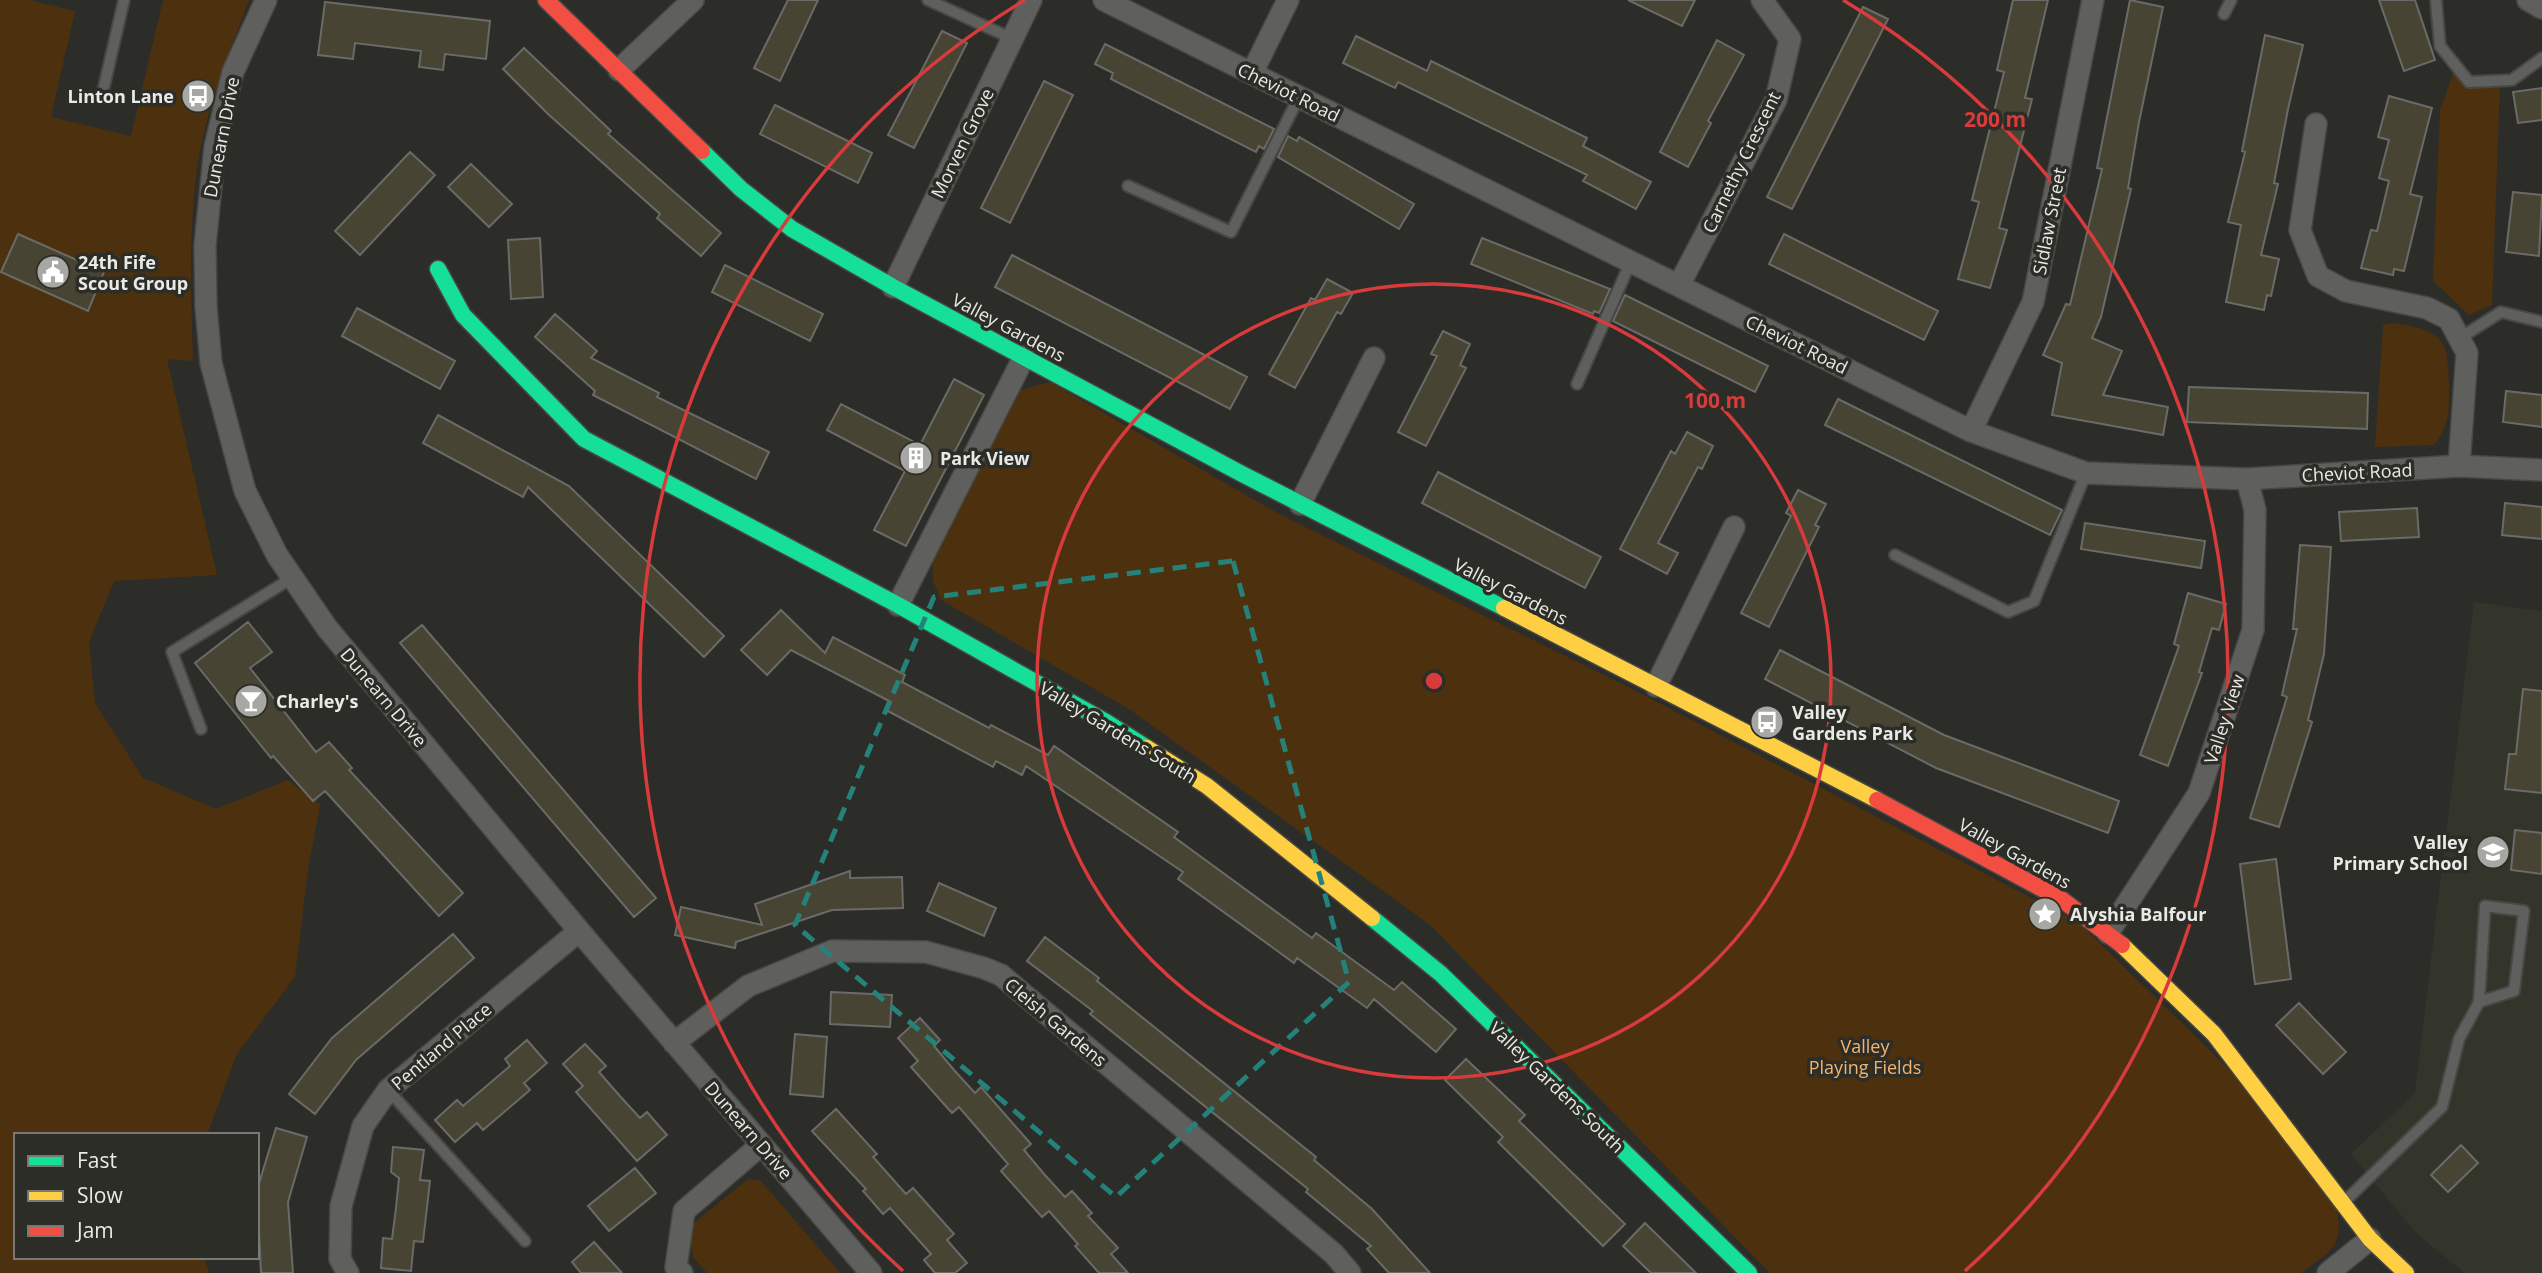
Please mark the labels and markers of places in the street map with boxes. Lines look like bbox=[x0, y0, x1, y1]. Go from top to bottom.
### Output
bus stop icon: Linton Lane bbox=[179, 77, 217, 115]
place label: Linton Lane bbox=[68, 84, 174, 108]
place label: 24th Fife Scout Group bbox=[78, 250, 188, 295]
public building icon: 24th Fife Scout Group bbox=[34, 253, 72, 291]
building icon: Park View bbox=[897, 439, 935, 477]
place label: Park View bbox=[940, 446, 1030, 470]
centre of rings bbox=[1422, 669, 1446, 693]
bar icon: Charley's bbox=[232, 682, 270, 720]
place label: Charley's bbox=[276, 689, 359, 713]
place label: Valley Gardens Park bbox=[1792, 700, 1914, 745]
bus stop icon: Valley Gardens Park bbox=[1748, 703, 1786, 741]
place label: Valley Primary School bbox=[2333, 830, 2469, 875]
school or university icon: Valley Primary School bbox=[2474, 833, 2512, 871]
place icon: Alyshia Balfour bbox=[2026, 895, 2064, 933]
place label: Alyshia Balfour bbox=[2070, 902, 2207, 926]

